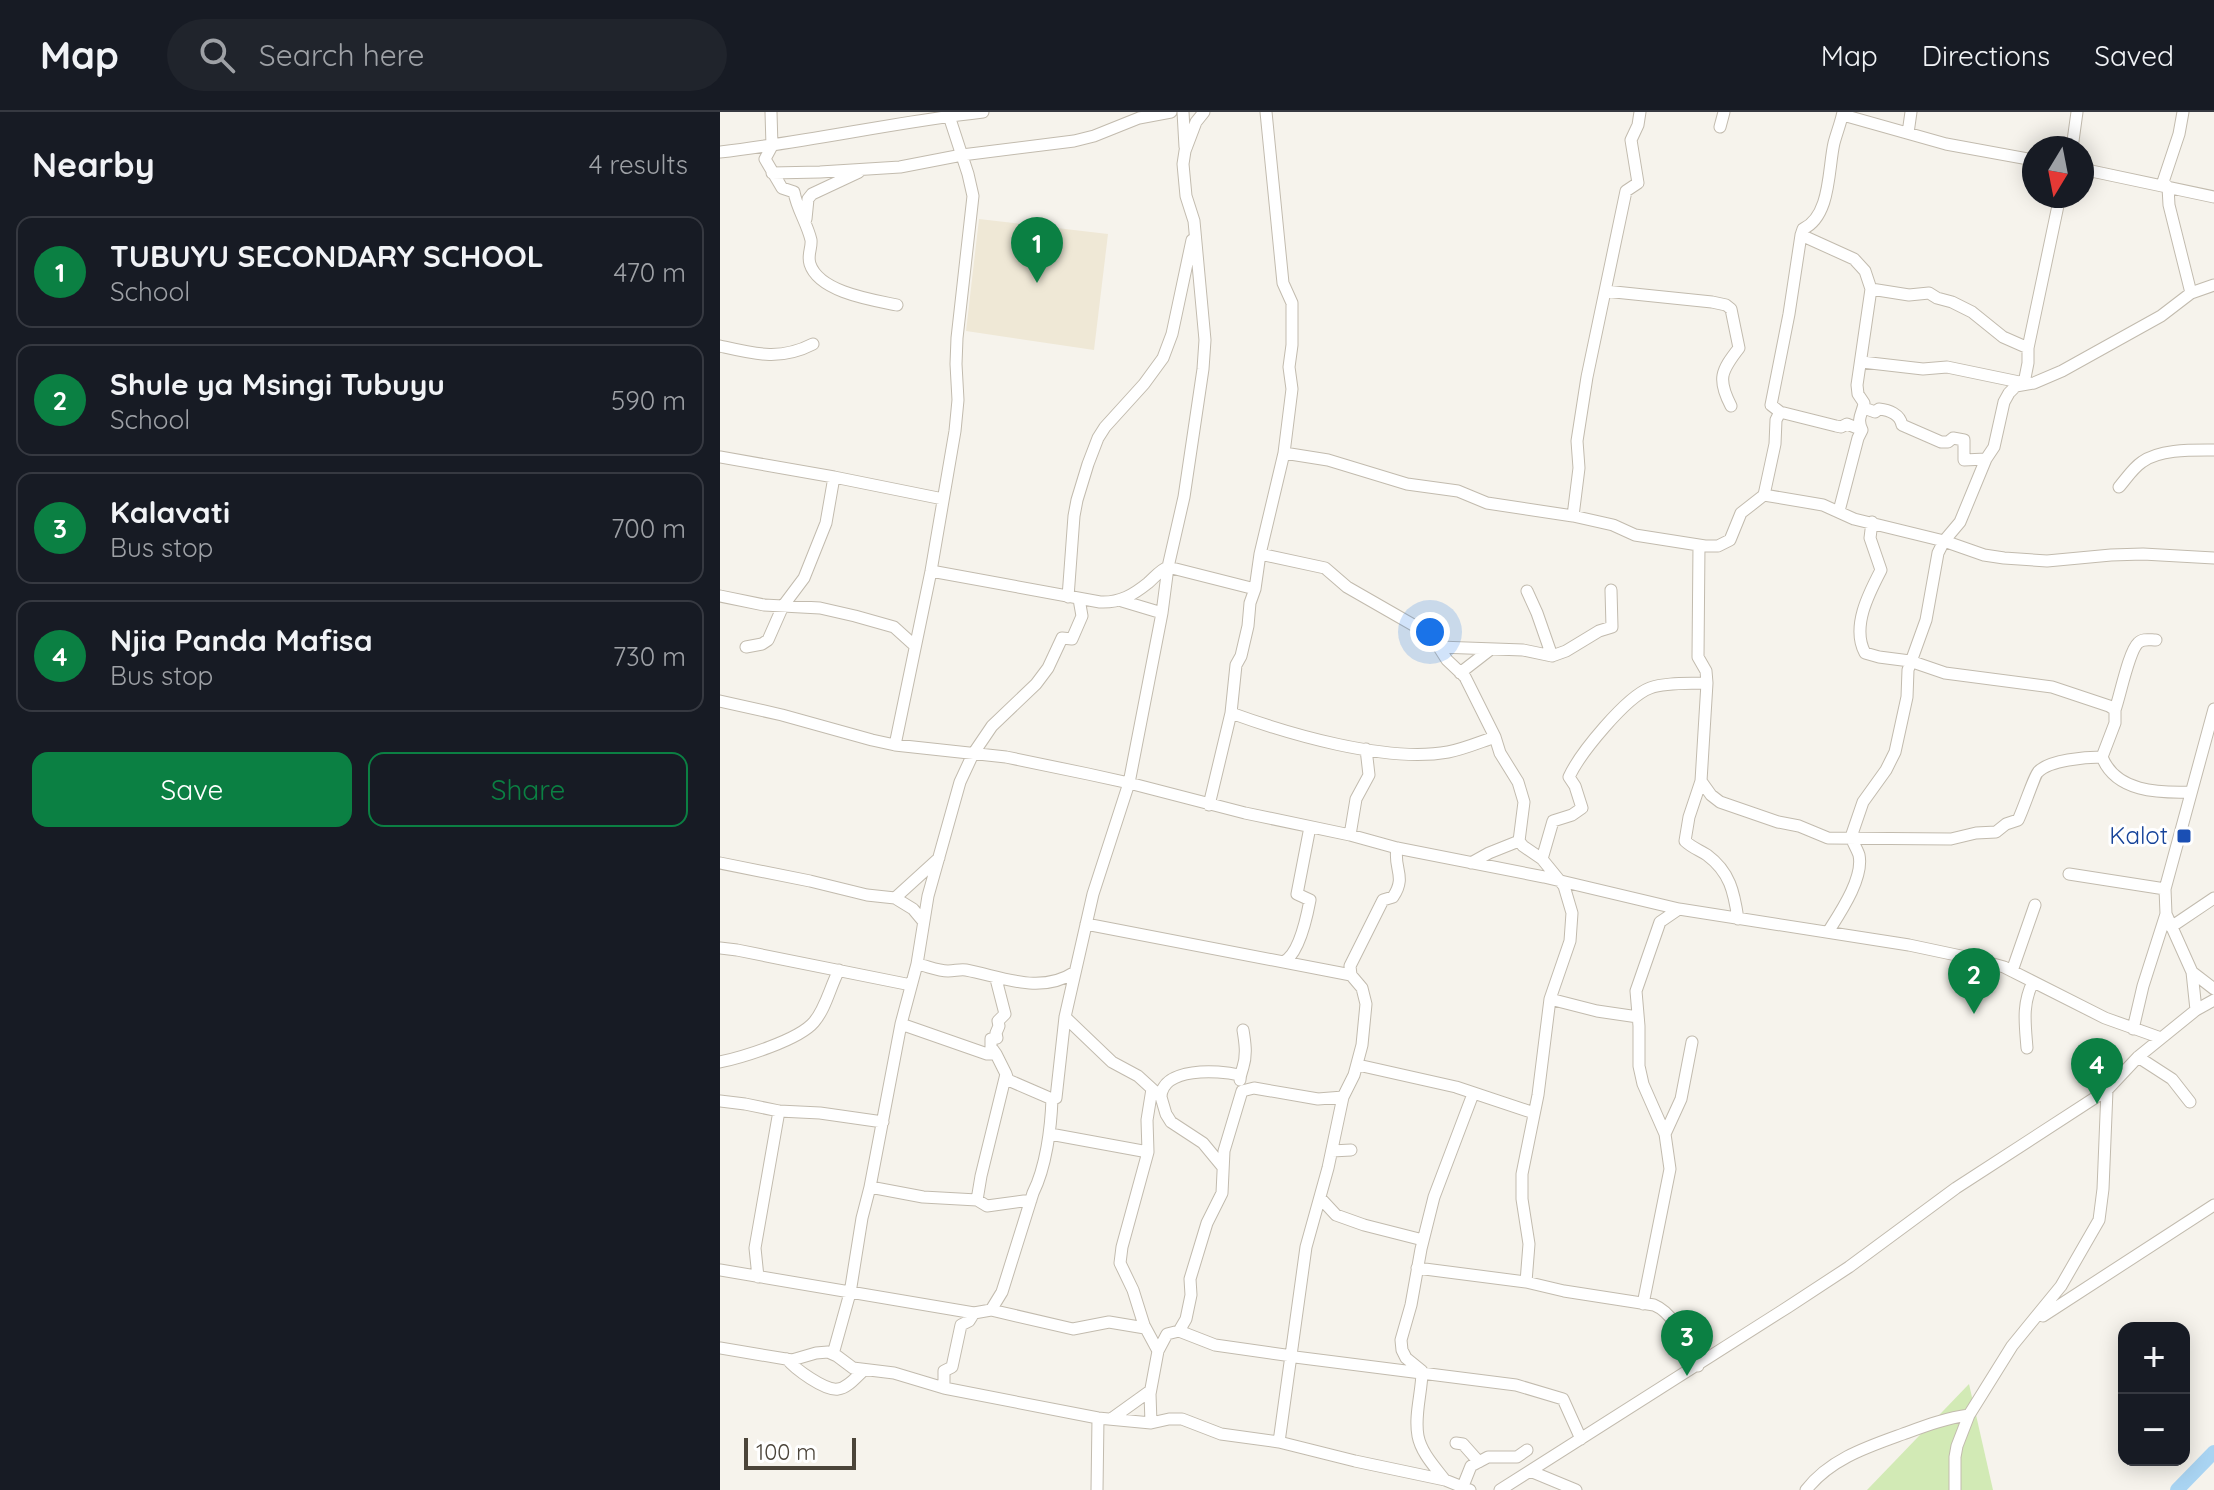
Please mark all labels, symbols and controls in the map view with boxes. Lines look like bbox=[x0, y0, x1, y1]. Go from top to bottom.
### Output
search box bbox=[167, 19, 727, 91]
text: Map bbox=[40, 31, 119, 79]
icon: search bbox=[195, 33, 239, 77]
text: Search here bbox=[259, 36, 424, 74]
text: Map bbox=[1821, 38, 1878, 73]
text: Directions bbox=[1922, 38, 2050, 73]
text: Saved bbox=[2094, 38, 2174, 73]
north arrow bbox=[2022, 136, 2094, 208]
text: Nearby bbox=[32, 143, 155, 186]
text: 4 results bbox=[589, 148, 688, 181]
pin: 1 bbox=[1011, 217, 1063, 283]
text: TUBUYU SECONDARY SCHOOL bbox=[110, 237, 544, 275]
text: 1 bbox=[55, 256, 65, 289]
text: 470 m bbox=[613, 256, 686, 289]
text: School bbox=[110, 275, 190, 308]
text: Shule ya Msingi Tubuyu bbox=[110, 365, 445, 403]
text: 2 bbox=[53, 384, 67, 417]
text: 590 m bbox=[611, 384, 686, 417]
text: School bbox=[110, 403, 190, 436]
text: Kalavati bbox=[110, 493, 230, 531]
text: 3 bbox=[53, 512, 67, 545]
text: 700 m bbox=[611, 512, 686, 545]
text: Bus stop bbox=[110, 531, 213, 564]
your location bbox=[1410, 612, 1450, 652]
text: Njia Panda Mafisa bbox=[110, 621, 373, 659]
text: 4 bbox=[52, 640, 68, 673]
text: 730 m bbox=[613, 640, 686, 673]
text: Bus stop bbox=[110, 659, 213, 692]
button: Save bbox=[32, 752, 352, 827]
button: Share bbox=[368, 752, 688, 827]
place label: Kalot bbox=[2109, 820, 2168, 850]
marker: Kalot bbox=[2175, 827, 2193, 845]
pin: 2 bbox=[1948, 948, 2000, 1014]
pin: 4 bbox=[2071, 1038, 2123, 1104]
pin: 3 bbox=[1661, 1310, 1713, 1376]
map controls bbox=[2118, 1322, 2190, 1466]
button: + bbox=[2118, 1322, 2190, 1394]
button: − bbox=[2118, 1394, 2190, 1466]
scale bar bbox=[744, 1434, 856, 1470]
text: 100 m bbox=[756, 1438, 816, 1466]

